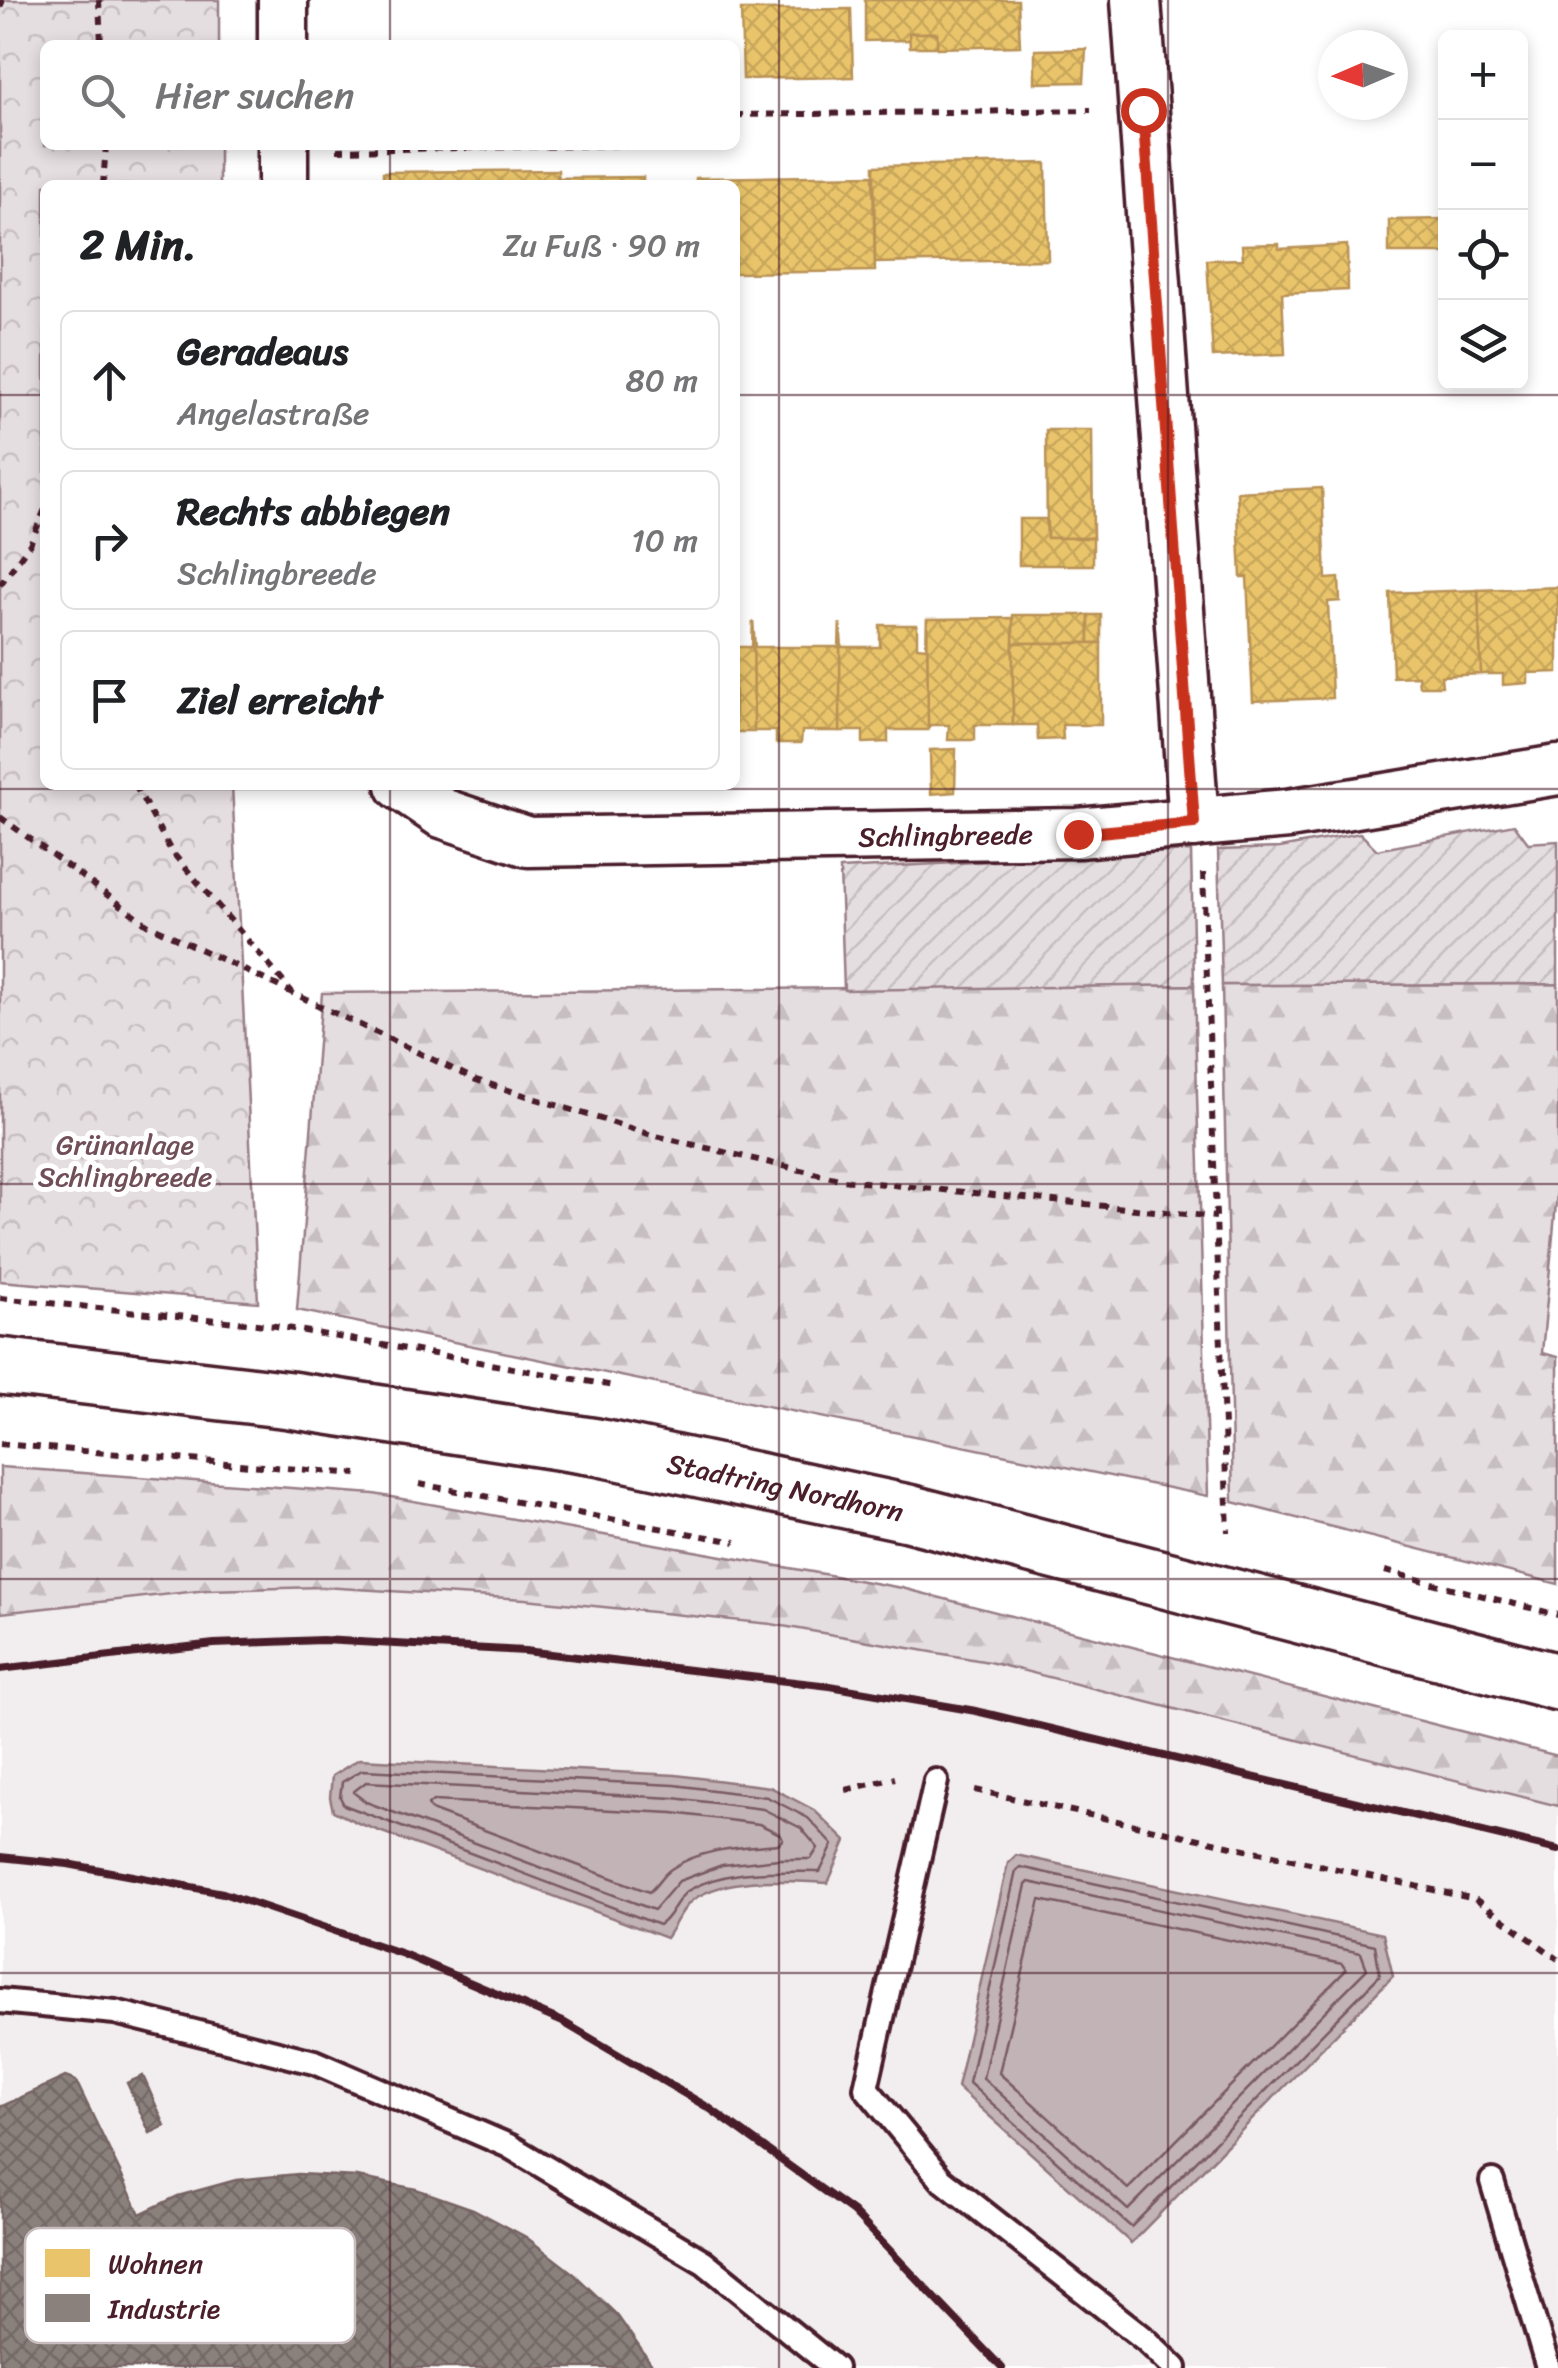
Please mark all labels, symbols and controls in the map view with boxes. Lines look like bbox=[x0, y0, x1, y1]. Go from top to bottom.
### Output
north arrow bbox=[1318, 30, 1408, 120]
map controls bbox=[1438, 30, 1528, 390]
button: + bbox=[1438, 30, 1528, 120]
search box bbox=[40, 40, 740, 150]
text: Hier suchen bbox=[155, 62, 354, 129]
icon: search bbox=[75, 68, 130, 123]
route start bbox=[1121, 88, 1167, 134]
button: − bbox=[1438, 120, 1528, 210]
text: 2 Min. bbox=[80, 208, 196, 282]
button: locate bbox=[1438, 210, 1528, 300]
text: Zu Fuß · 90 m bbox=[502, 217, 700, 274]
button: layers bbox=[1438, 300, 1528, 390]
text: Geradeaus bbox=[177, 318, 348, 385]
text: 80 m bbox=[626, 352, 698, 409]
icon: ahead bbox=[82, 353, 137, 408]
text: Angelastraße bbox=[177, 385, 369, 442]
text: Rechts abbiegen bbox=[177, 478, 450, 545]
text: 10 m bbox=[631, 512, 698, 569]
icon: right bbox=[82, 513, 137, 568]
text: Schlingbreede bbox=[177, 545, 377, 602]
text: Ziel erreicht bbox=[177, 667, 382, 734]
icon: arrive bbox=[82, 673, 137, 728]
street label: Schlingbreede bbox=[858, 809, 1033, 861]
route end bbox=[1056, 812, 1102, 858]
park label: Grünanlage Schlingbreede bbox=[38, 1120, 212, 1201]
street label: Stadtring Nordhorn bbox=[662, 1438, 908, 1536]
legend bbox=[25, 2228, 355, 2343]
text: Wohnen bbox=[108, 2239, 203, 2288]
text: Industrie bbox=[107, 2284, 220, 2333]

